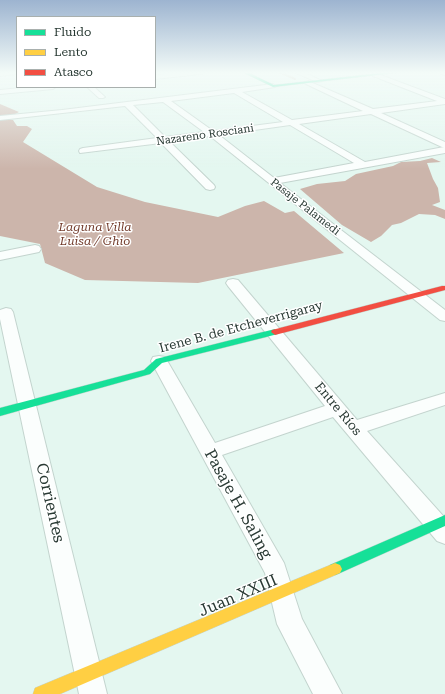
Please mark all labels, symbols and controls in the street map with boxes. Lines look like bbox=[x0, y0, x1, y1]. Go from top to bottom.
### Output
legend bbox=[16, 16, 156, 88]
text: Fluido bbox=[54, 25, 91, 39]
text: Lento bbox=[54, 45, 88, 59]
text: Atasco bbox=[54, 65, 93, 79]
street label: Nazareno Rosciani bbox=[155, 122, 255, 148]
street label: Pasaje Palamedi bbox=[268, 176, 342, 238]
water label: Laguna Villa Luisa / Ghio bbox=[58, 220, 132, 248]
street label: Irene B. de Etcheverrigaray bbox=[158, 298, 324, 356]
street label: Entre Ríos bbox=[311, 379, 365, 439]
street label: Pasaje H. Saling bbox=[200, 446, 276, 562]
street label: Corrientes bbox=[32, 461, 68, 545]
street label: Juan XXIII bbox=[196, 571, 280, 621]

